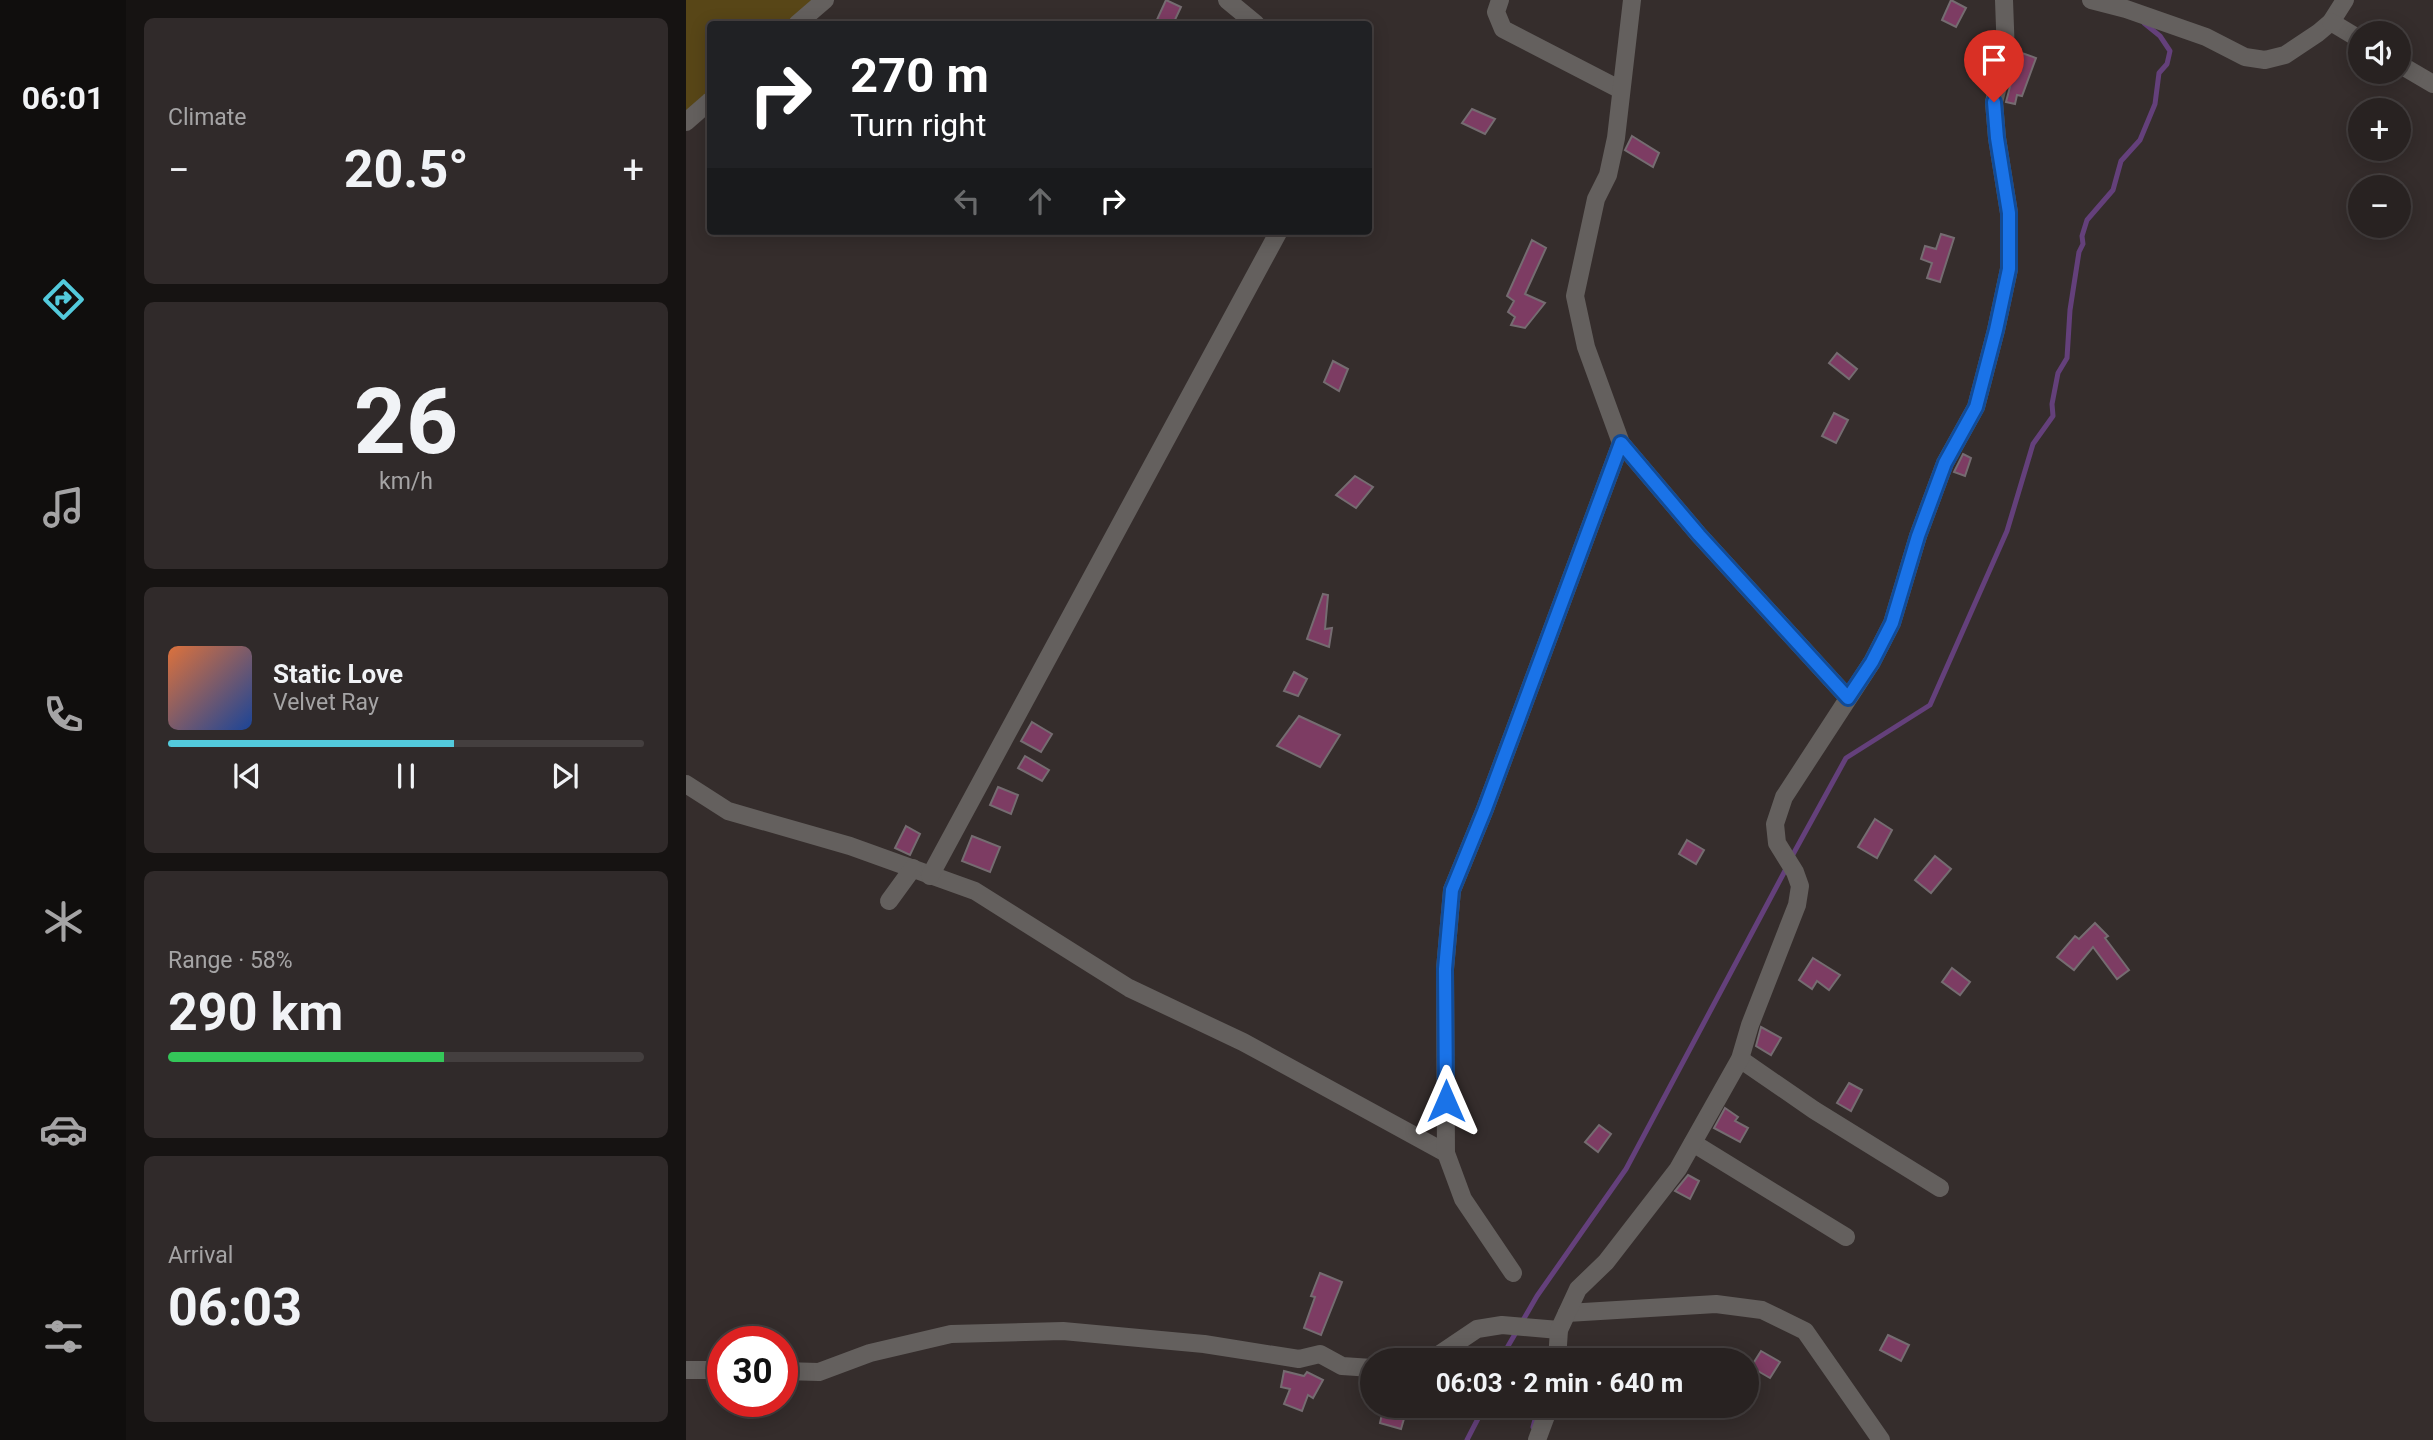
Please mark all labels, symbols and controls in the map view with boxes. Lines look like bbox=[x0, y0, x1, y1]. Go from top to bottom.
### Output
map controls bbox=[2348, 21, 2411, 238]
button: sound bbox=[2348, 21, 2411, 84]
pin bbox=[1964, 30, 2024, 102]
icon: arrive bbox=[1975, 41, 2013, 79]
text: 270 m bbox=[850, 47, 989, 104]
icon: right bbox=[735, 49, 826, 140]
text: 06:01 bbox=[22, 79, 104, 117]
button: + bbox=[2348, 98, 2411, 161]
text: Climate bbox=[168, 104, 247, 131]
text: Turn right bbox=[850, 106, 986, 144]
text: 20.5° bbox=[344, 139, 469, 200]
text: − bbox=[168, 148, 190, 192]
text: + bbox=[622, 148, 644, 192]
button: − bbox=[2348, 175, 2411, 238]
icon: left bbox=[948, 182, 986, 220]
icon: ahead bbox=[1021, 182, 1059, 220]
icon: right bbox=[1094, 182, 1132, 220]
icon: directions bbox=[39, 275, 88, 324]
text: 26 bbox=[354, 369, 458, 475]
text: km/h bbox=[379, 468, 433, 495]
icon: music bbox=[39, 483, 88, 532]
text: Static Love bbox=[273, 659, 403, 689]
text: Velvet Ray bbox=[273, 689, 379, 716]
icon: phone bbox=[39, 690, 88, 739]
icon: previous bbox=[228, 757, 266, 795]
icon: pause bbox=[387, 757, 425, 795]
icon: next bbox=[546, 757, 584, 795]
icon: climate bbox=[39, 897, 88, 946]
text: Range · 58% bbox=[168, 947, 293, 974]
text: 290 km bbox=[168, 982, 343, 1043]
position arrow bbox=[1409, 1064, 1483, 1138]
icon: car bbox=[39, 1105, 88, 1154]
text: Arrival bbox=[168, 1242, 233, 1269]
text: 06:03 bbox=[168, 1277, 302, 1338]
icon: filters bbox=[39, 1312, 88, 1361]
speed limit sign: 30 bbox=[707, 1326, 798, 1417]
text: 06:03 · 2 min · 640 m bbox=[1436, 1368, 1683, 1398]

